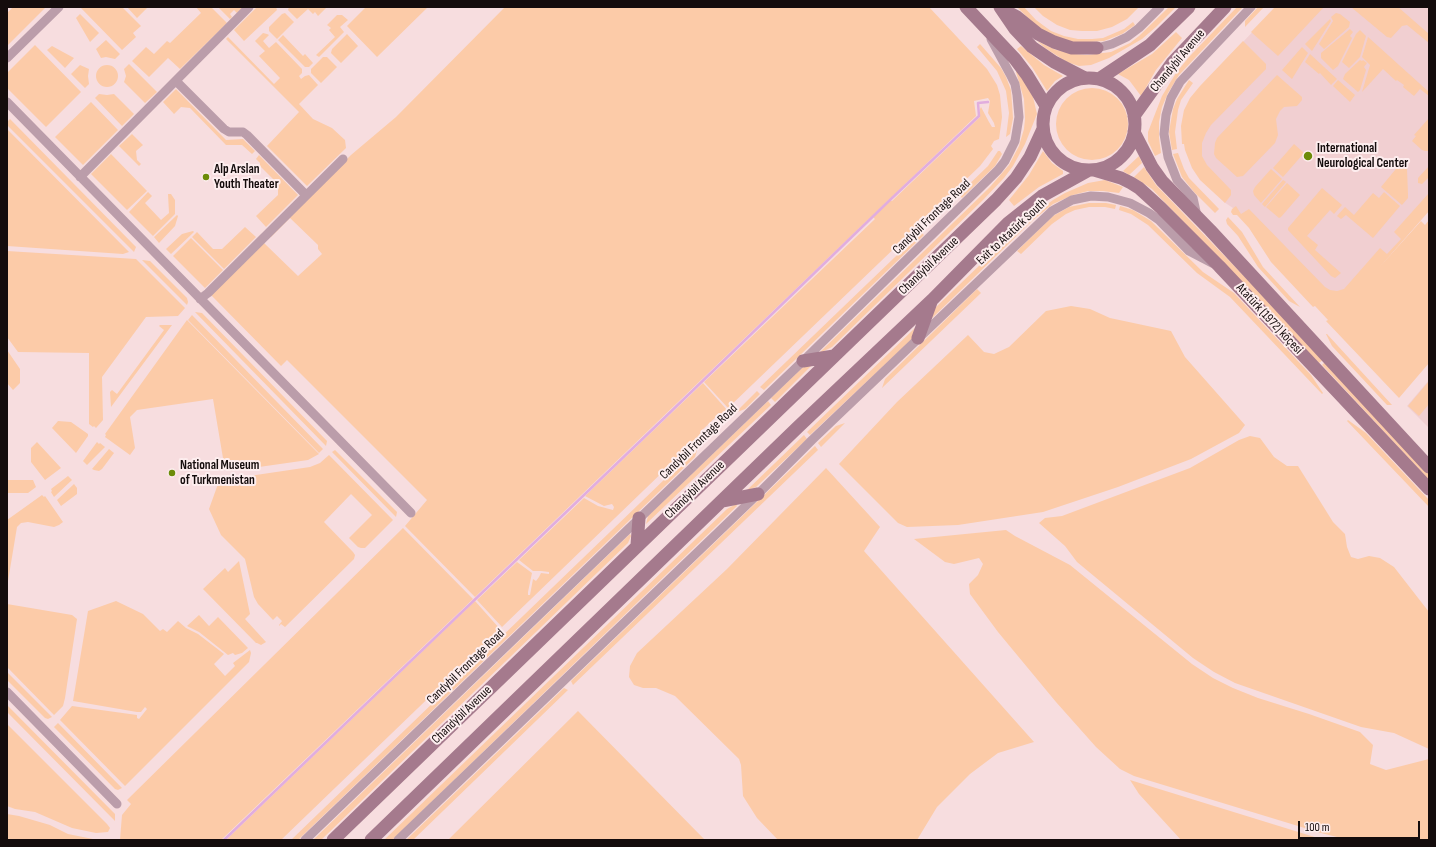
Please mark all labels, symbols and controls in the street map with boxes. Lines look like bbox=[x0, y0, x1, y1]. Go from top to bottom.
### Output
street label: Chandybil Avenue bbox=[1147, 27, 1209, 95]
place label: International Neurological Center bbox=[1317, 141, 1408, 172]
marker: International Neurological Center bbox=[1302, 150, 1314, 162]
place label: Alp Arslan Youth Theater bbox=[214, 162, 279, 193]
marker: Alp Arslan Youth Theater bbox=[201, 172, 211, 182]
street label: Candybil Frontage Road bbox=[890, 176, 974, 258]
street label: Exit to Atatürk South bbox=[974, 195, 1050, 269]
street label: Chandybil Avenue bbox=[896, 234, 962, 298]
street label: Atatürk (1972) köçesi bbox=[1232, 280, 1306, 358]
street label: Candybil Frontage Road bbox=[657, 401, 741, 483]
place label: National Museum of Turkmenistan bbox=[180, 458, 259, 489]
street label: Chandybil Avenue bbox=[662, 458, 728, 522]
marker: National Museum of Turkmenistan bbox=[167, 468, 177, 478]
street label: Candybil Frontage Road bbox=[424, 626, 508, 708]
street label: Chandybil Avenue bbox=[429, 683, 495, 747]
scale bar bbox=[1300, 813, 1422, 839]
text: 100 m bbox=[1305, 820, 1330, 835]

